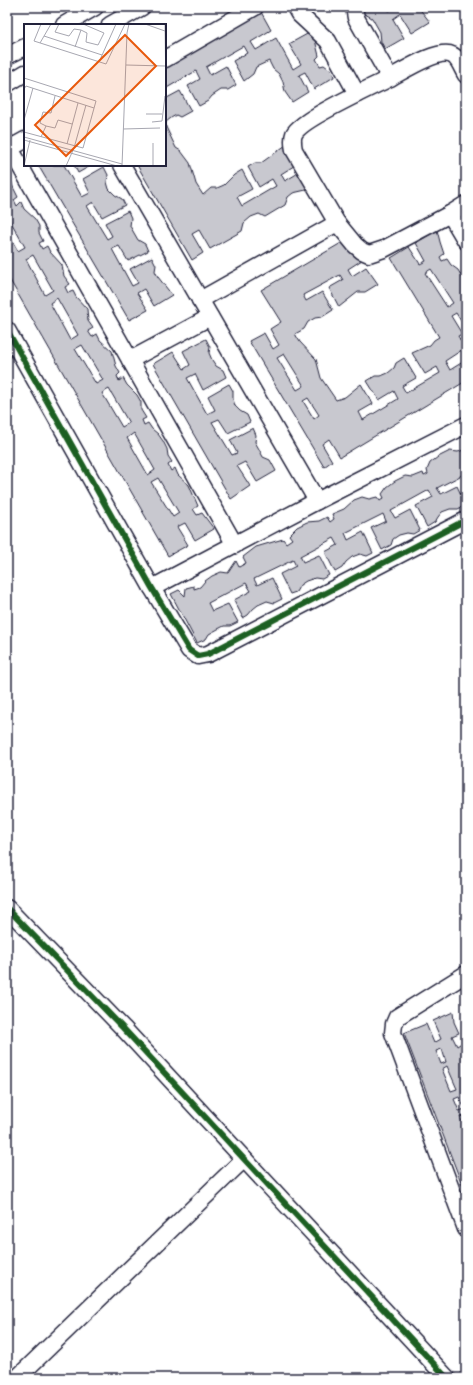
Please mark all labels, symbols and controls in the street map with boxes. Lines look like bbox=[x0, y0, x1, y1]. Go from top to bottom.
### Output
inset map bbox=[24, 24, 166, 166]

